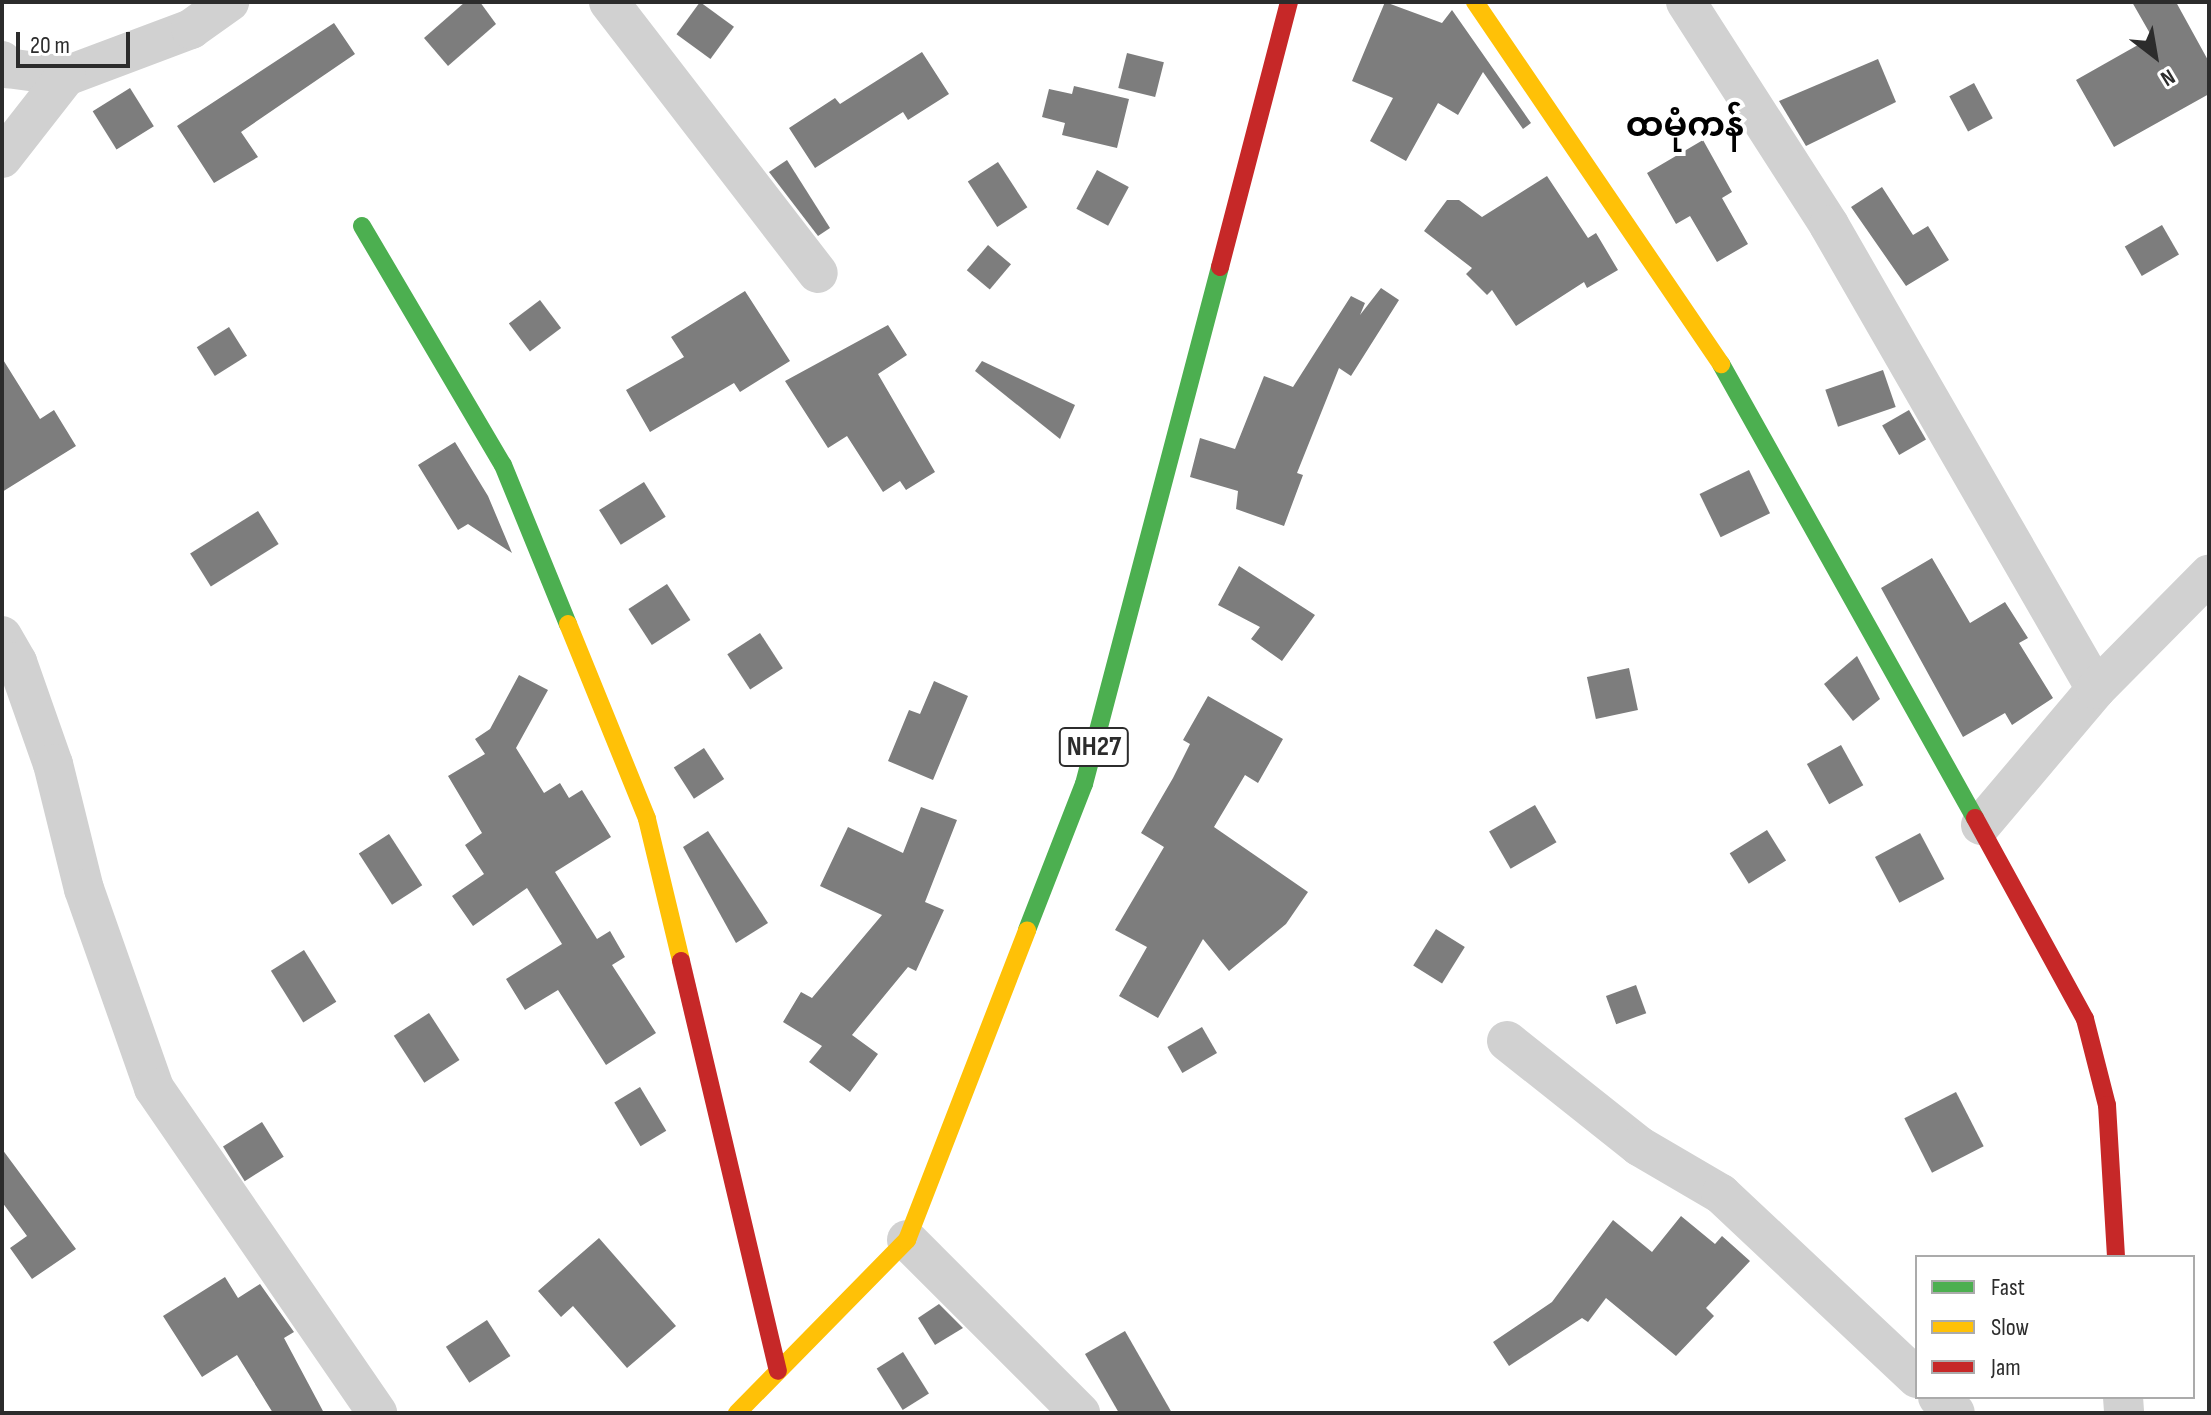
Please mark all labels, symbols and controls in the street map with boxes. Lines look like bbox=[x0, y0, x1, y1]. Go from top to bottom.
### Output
scale bar bbox=[20, 16, 134, 66]
north arrow bbox=[2115, 16, 2195, 96]
text: 20 m bbox=[30, 31, 70, 60]
text: N bbox=[2156, 62, 2180, 92]
district label: ထမုံကန် bbox=[1626, 106, 1744, 146]
road number: NH27 bbox=[1058, 723, 1130, 771]
legend bbox=[1915, 1255, 2195, 1399]
text: Fast bbox=[1991, 1273, 2025, 1302]
text: Slow bbox=[1991, 1313, 2029, 1342]
text: Jam bbox=[1991, 1353, 2021, 1382]

